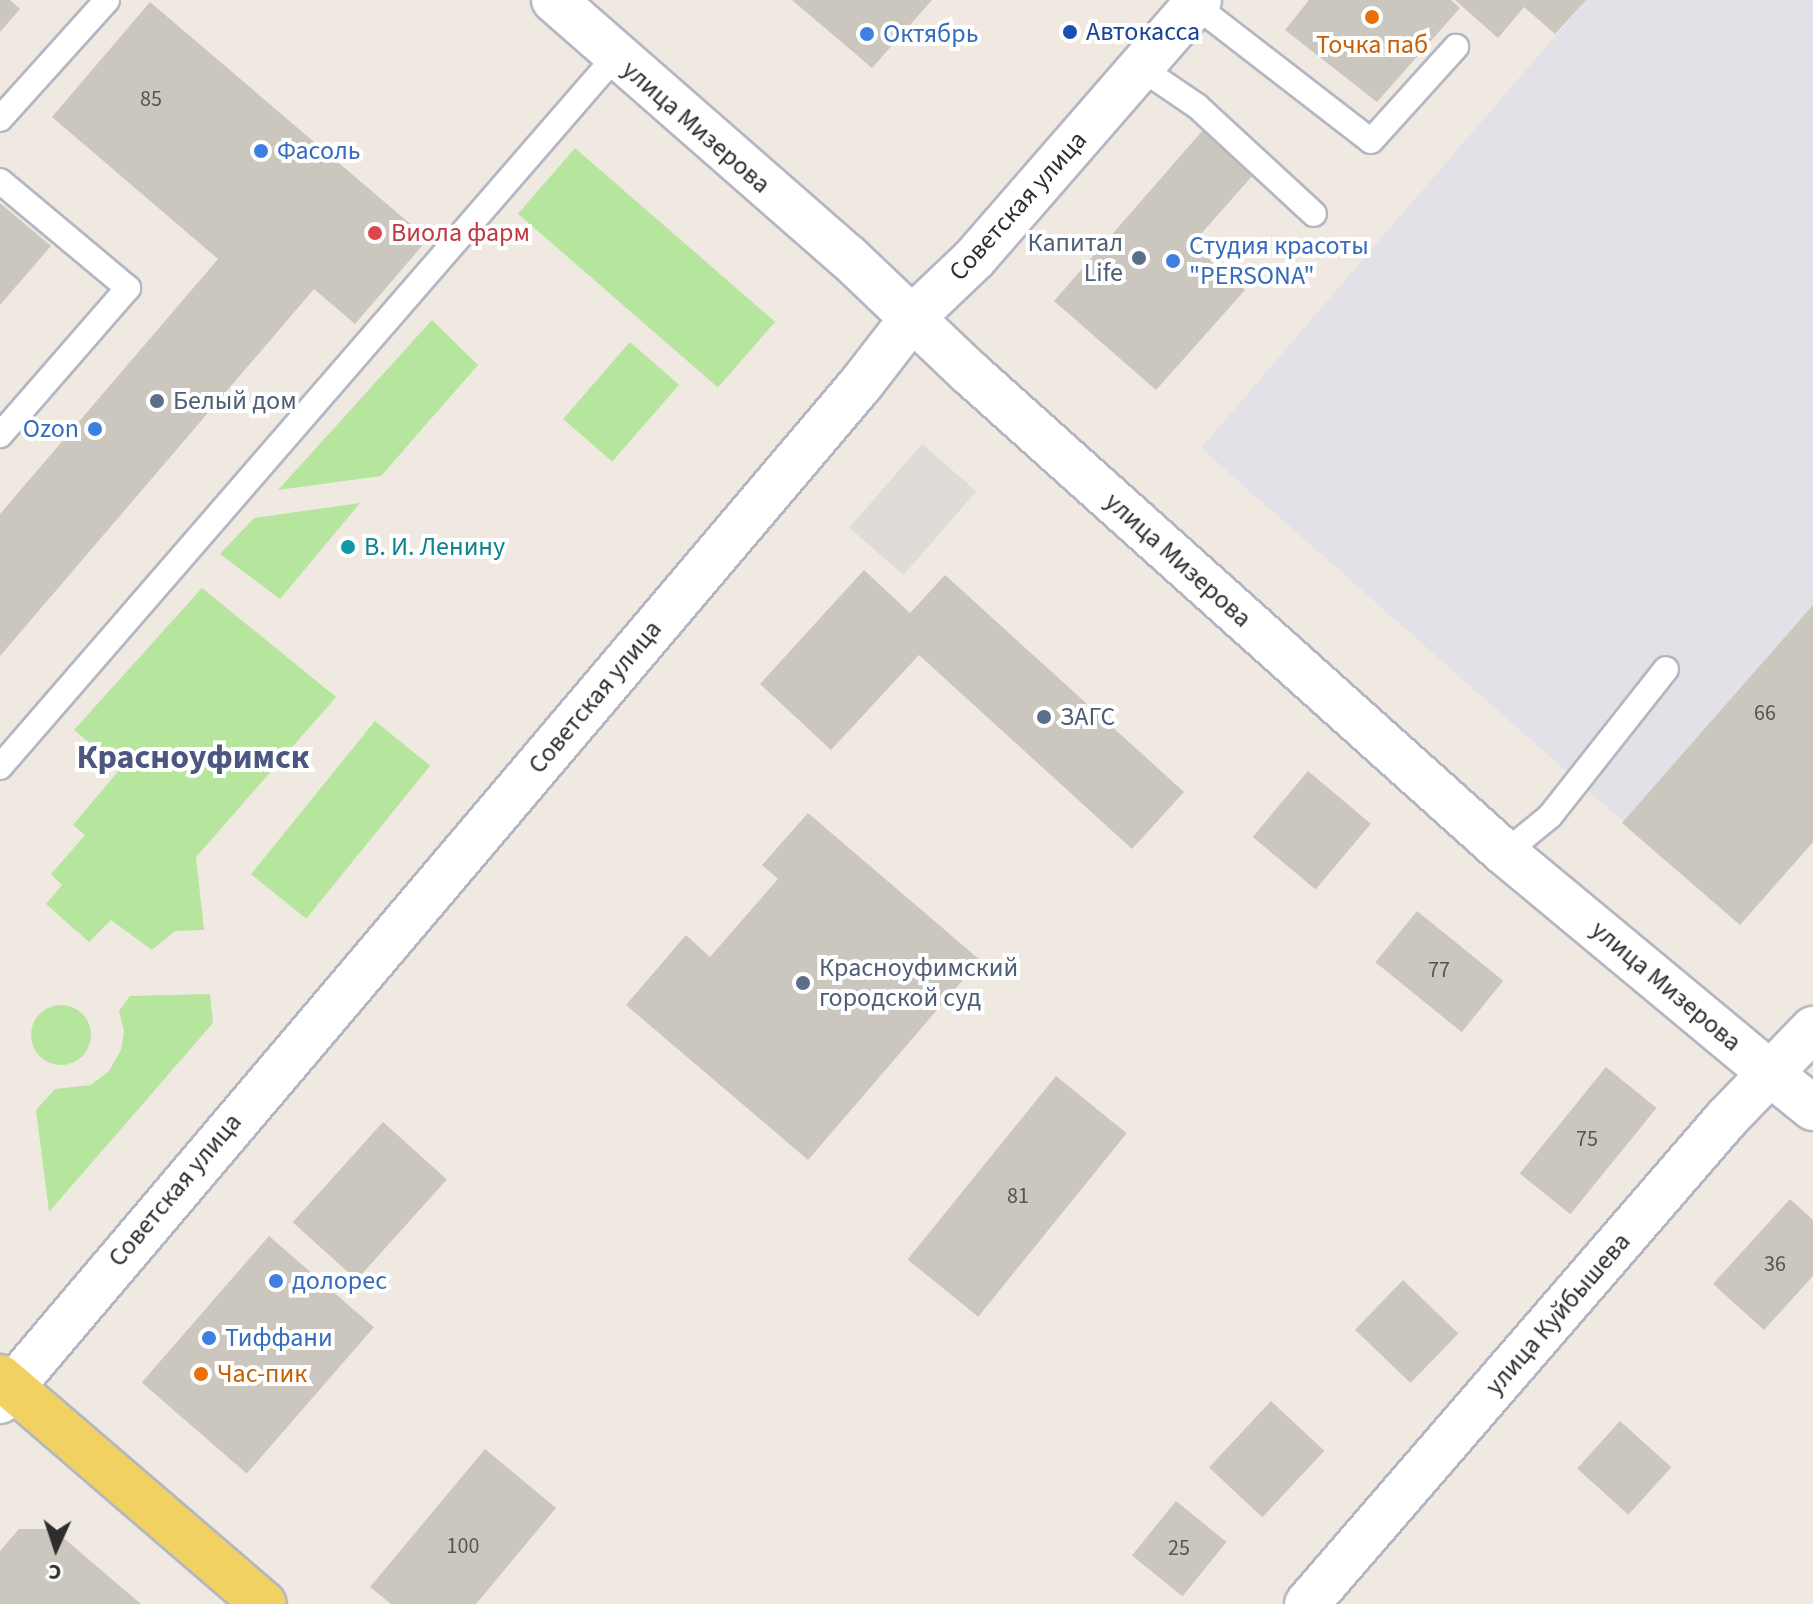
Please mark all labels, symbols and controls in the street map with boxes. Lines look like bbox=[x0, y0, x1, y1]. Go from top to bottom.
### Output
marker: Точка паб bbox=[1363, 8, 1381, 26]
place label: Автокасса bbox=[1086, 16, 1200, 48]
place label: Октябрь bbox=[883, 18, 978, 50]
marker: Автокасса bbox=[1061, 23, 1079, 41]
marker: Октябрь bbox=[858, 25, 876, 43]
place label: Точка паб bbox=[1316, 29, 1428, 61]
street label: улица Мизерова bbox=[615, 54, 777, 200]
house number: 85 bbox=[140, 87, 162, 113]
street label: Советская улица bbox=[943, 125, 1093, 287]
place label: Фасоль bbox=[277, 135, 361, 167]
marker: Фасоль bbox=[252, 142, 270, 160]
place label: Виола фарм bbox=[391, 217, 530, 249]
marker: Виола фарм bbox=[366, 224, 384, 242]
place label: Капитал Life bbox=[1027, 227, 1123, 288]
place label: Студия красоты "PERSONA" bbox=[1189, 230, 1369, 292]
marker: Капитал Life bbox=[1130, 249, 1148, 267]
marker: Студия красоты "PERSONA" bbox=[1164, 252, 1182, 270]
place label: Белый дом bbox=[173, 385, 297, 417]
marker: Белый дом bbox=[148, 392, 166, 410]
place label: Ozon bbox=[23, 413, 79, 445]
marker: Ozon bbox=[86, 420, 104, 438]
street label: улица Мизерова bbox=[1098, 486, 1258, 634]
place label: В. И. Ленину bbox=[364, 531, 505, 563]
marker: В. И. Ленину bbox=[339, 538, 357, 556]
street label: Советская улица bbox=[522, 614, 668, 780]
place label: ЗАГС bbox=[1060, 701, 1115, 733]
house number: 66 bbox=[1754, 701, 1776, 727]
marker: ЗАГС bbox=[1035, 708, 1053, 726]
district label: Красноуфимск bbox=[77, 738, 309, 778]
street label: улица Мизерова bbox=[1585, 914, 1747, 1058]
place label: Красноуфимский городской суд bbox=[819, 952, 1018, 1014]
house number: 77 bbox=[1428, 958, 1450, 984]
marker: Красноуфимский городской суд bbox=[794, 974, 812, 992]
street label: Советская улица bbox=[102, 1107, 248, 1273]
house number: 75 bbox=[1576, 1127, 1598, 1153]
house number: 81 bbox=[1007, 1184, 1029, 1210]
street label: улица Куйбышева bbox=[1479, 1226, 1637, 1402]
house number: 36 bbox=[1764, 1252, 1786, 1278]
place label: долорес bbox=[292, 1265, 387, 1297]
marker: долорес bbox=[267, 1272, 285, 1290]
place label: Тиффани bbox=[225, 1322, 333, 1354]
marker: Тиффани bbox=[200, 1329, 218, 1347]
place label: Час-пик bbox=[217, 1358, 307, 1390]
marker: Час-пик bbox=[192, 1365, 210, 1383]
north arrow bbox=[16, 1508, 96, 1588]
house number: 100 bbox=[447, 1534, 479, 1560]
house number: 25 bbox=[1168, 1536, 1190, 1562]
text: С bbox=[48, 1556, 62, 1588]

